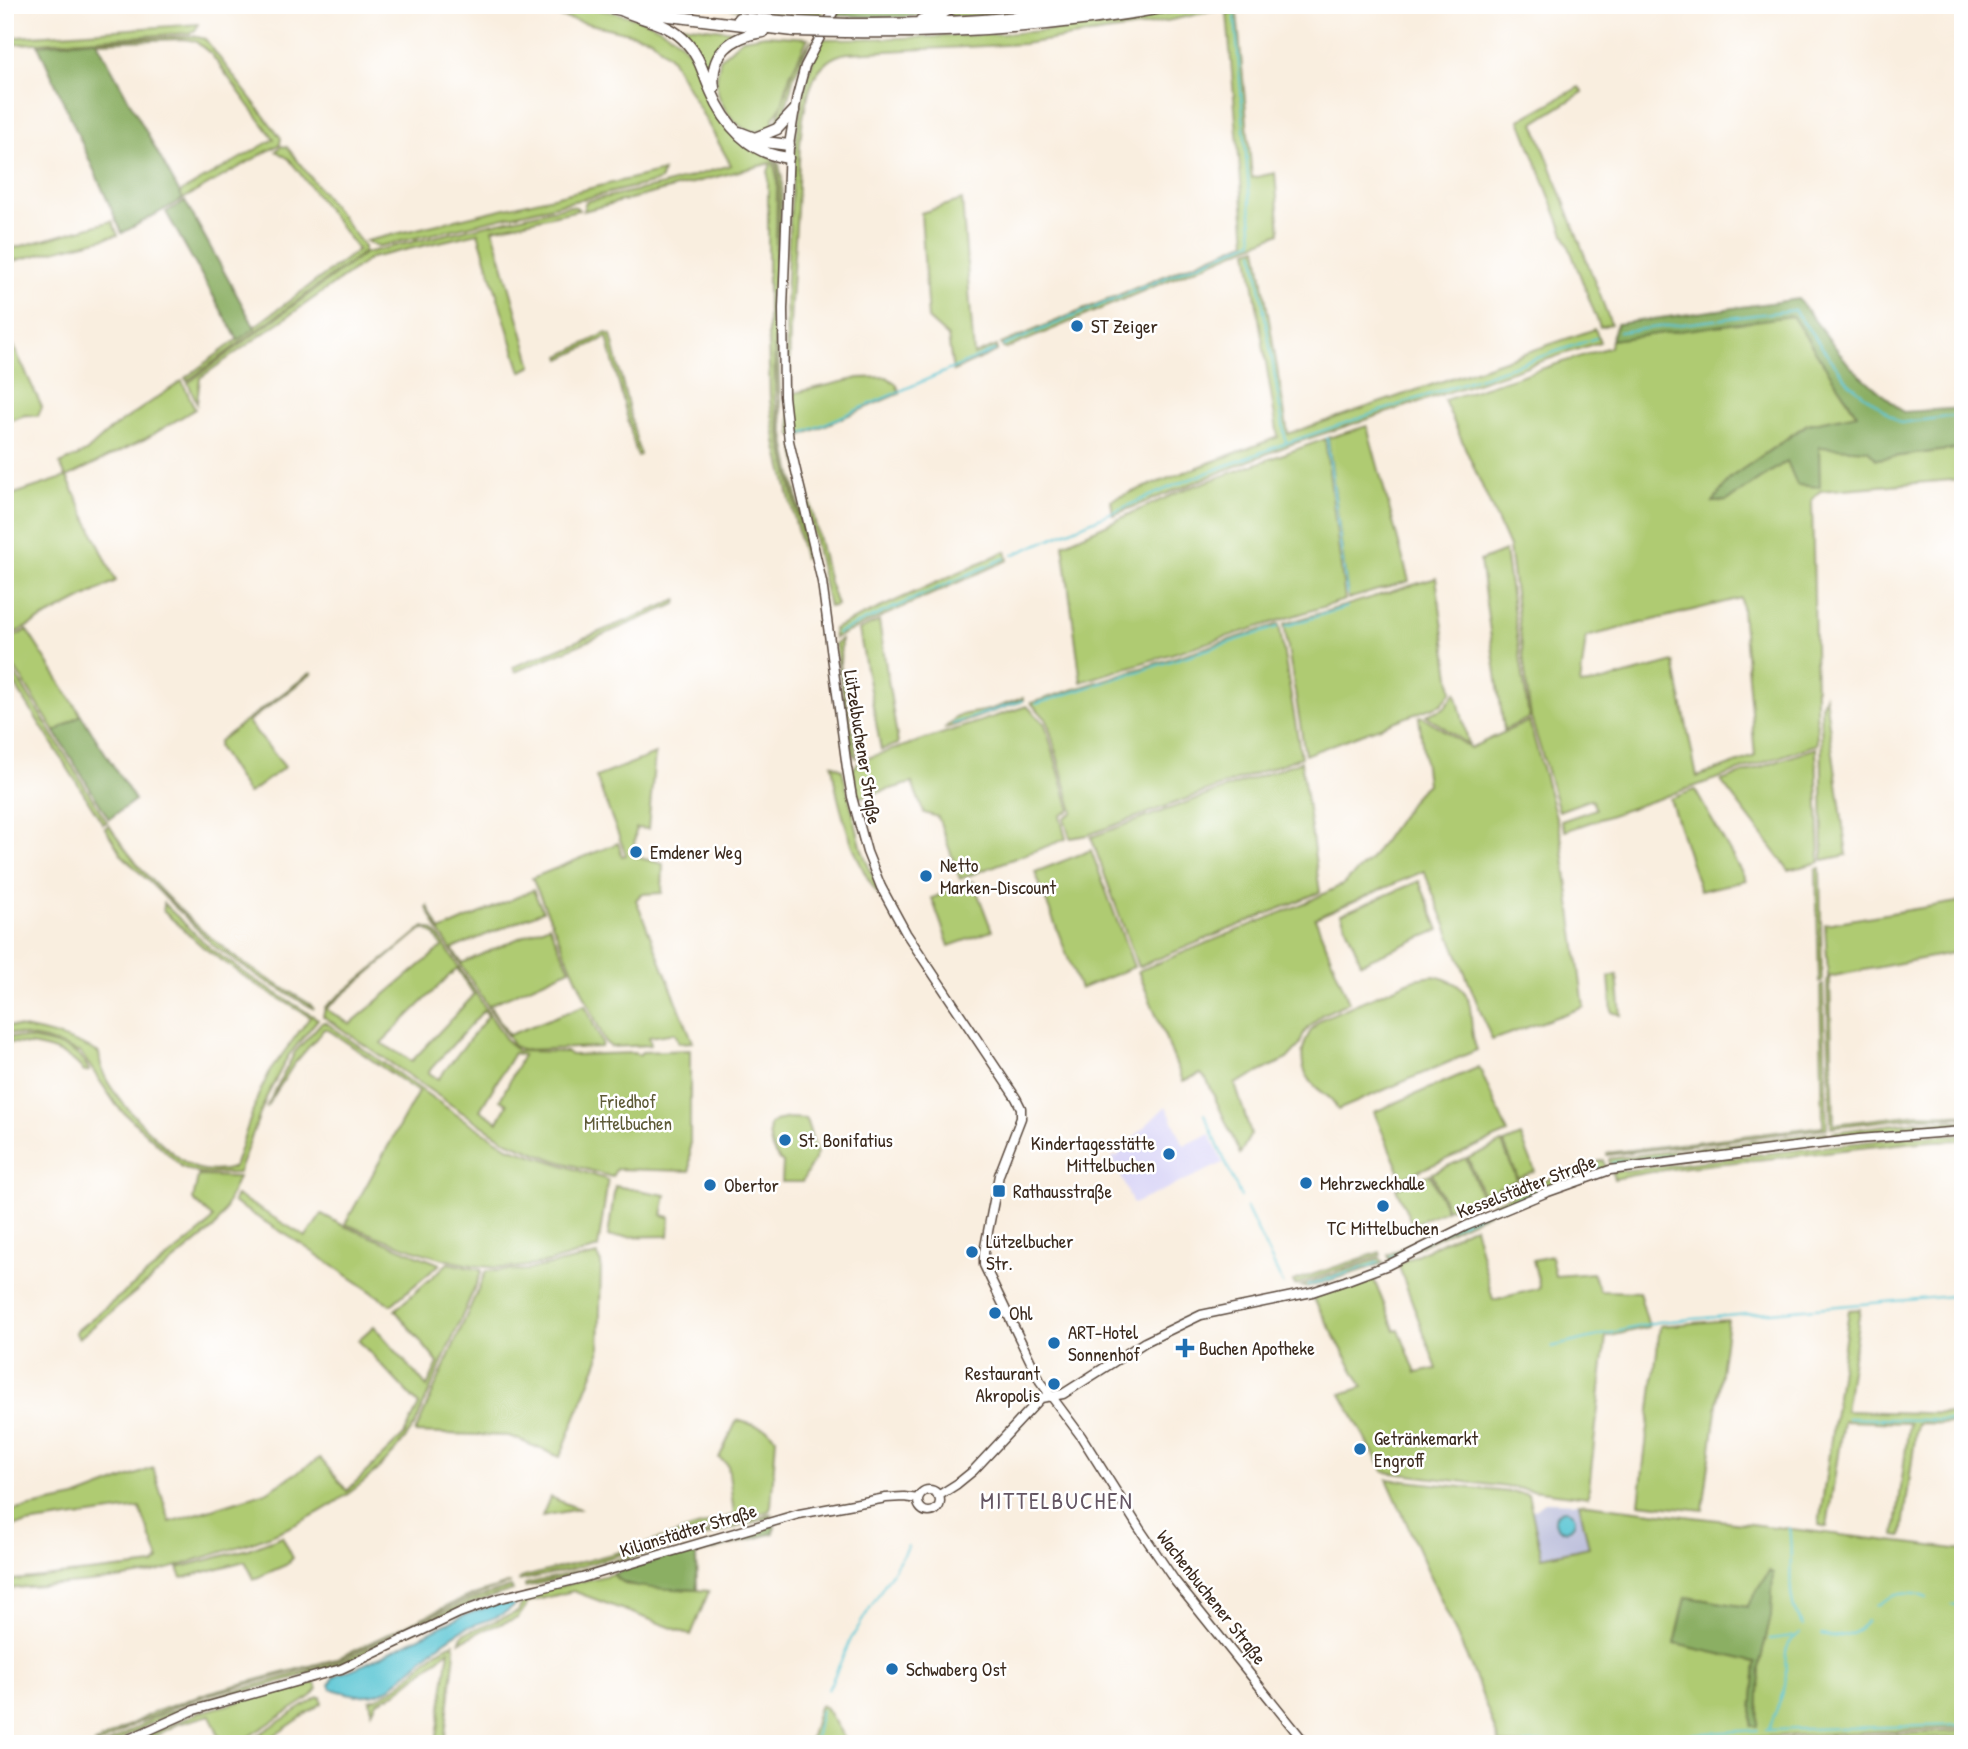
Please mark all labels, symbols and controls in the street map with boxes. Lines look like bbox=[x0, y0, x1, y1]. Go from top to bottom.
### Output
place label: ST Zeiger bbox=[1091, 313, 1158, 339]
marker: ST Zeiger bbox=[1069, 318, 1085, 334]
street label: Lützelbuchener Straße bbox=[838, 668, 888, 826]
place label: Emdener Weg bbox=[650, 839, 742, 865]
marker: Emdener Weg bbox=[628, 844, 644, 860]
place label: Netto Marken-Discount bbox=[940, 852, 1057, 900]
marker: Netto Marken-Discount bbox=[918, 868, 934, 884]
park label: Friedhof Mittelbuchen bbox=[584, 1088, 672, 1136]
place label: St. Bonifatius bbox=[799, 1127, 893, 1153]
place label: Kindertagesstätte Mittelbuchen bbox=[1031, 1130, 1155, 1178]
marker: St. Bonifatius bbox=[777, 1132, 793, 1148]
marker: Kindertagesstätte Mittelbuchen bbox=[1161, 1146, 1177, 1162]
street label: Kesselstädter Straße bbox=[1453, 1147, 1600, 1224]
place label: Mehrzweckhalle bbox=[1320, 1170, 1426, 1196]
place label: Obertor bbox=[724, 1172, 779, 1198]
marker: Mehrzweckhalle bbox=[1298, 1175, 1314, 1191]
marker: Obertor bbox=[702, 1177, 718, 1193]
place label: Rathausstraße bbox=[1013, 1178, 1113, 1204]
marker: Rathausstraße bbox=[991, 1183, 1007, 1199]
marker: TC Mittelbuchen bbox=[1375, 1198, 1391, 1214]
place label: TC Mittelbuchen bbox=[1327, 1215, 1439, 1241]
place label: Lützelbucher Str. bbox=[986, 1228, 1074, 1276]
marker: Lützelbucher Str. bbox=[964, 1244, 980, 1260]
place label: Ohl bbox=[1009, 1300, 1034, 1326]
marker: Ohl bbox=[987, 1305, 1003, 1321]
place label: ART-Hotel Sonnenhof bbox=[1068, 1319, 1140, 1367]
marker: ART-Hotel Sonnenhof bbox=[1046, 1335, 1062, 1351]
place label: Buchen Apotheke bbox=[1199, 1335, 1315, 1361]
marker: Buchen Apotheke bbox=[1177, 1340, 1193, 1356]
place label: Restaurant Akropolis bbox=[965, 1360, 1040, 1408]
marker: Restaurant Akropolis bbox=[1046, 1376, 1062, 1392]
place label: Getränkemarkt Engroff bbox=[1374, 1425, 1479, 1473]
marker: Getränkemarkt Engroff bbox=[1352, 1441, 1368, 1457]
district label: MITTELBUCHEN bbox=[980, 1485, 1134, 1516]
street label: Kilianstädter Straße bbox=[616, 1497, 760, 1563]
street label: Wachenbuchener Straße bbox=[1151, 1524, 1273, 1670]
place label: Schwaberg Ost bbox=[906, 1656, 1007, 1682]
marker: Schwaberg Ost bbox=[884, 1661, 900, 1677]

